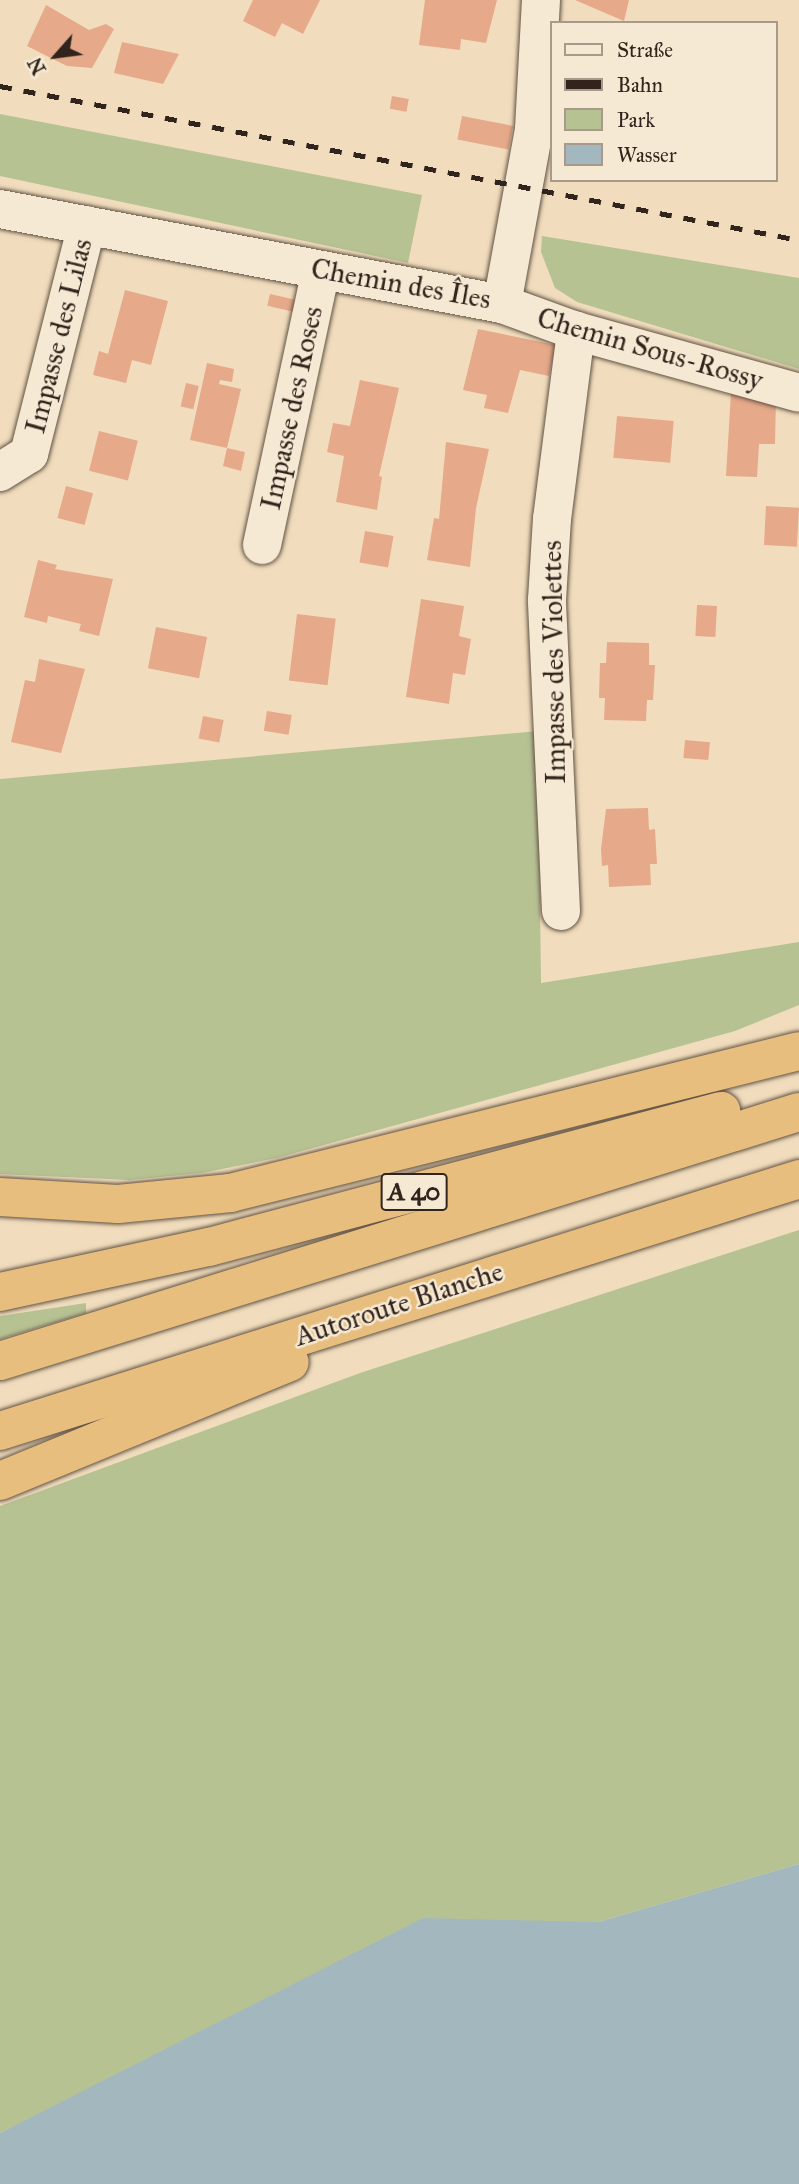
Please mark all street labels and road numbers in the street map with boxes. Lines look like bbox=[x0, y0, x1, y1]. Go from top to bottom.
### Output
street label: Impasse des Lilas bbox=[19, 235, 99, 437]
street label: Chemin des Îles bbox=[308, 252, 494, 316]
street label: Chemin Sous-Rossy bbox=[533, 301, 767, 397]
street label: Impasse des Roses bbox=[254, 303, 330, 513]
street label: Impasse des Violettes bbox=[535, 540, 573, 784]
road number: A 40 bbox=[379, 1170, 449, 1214]
street label: Autoroute Blanche bbox=[291, 1255, 507, 1353]

